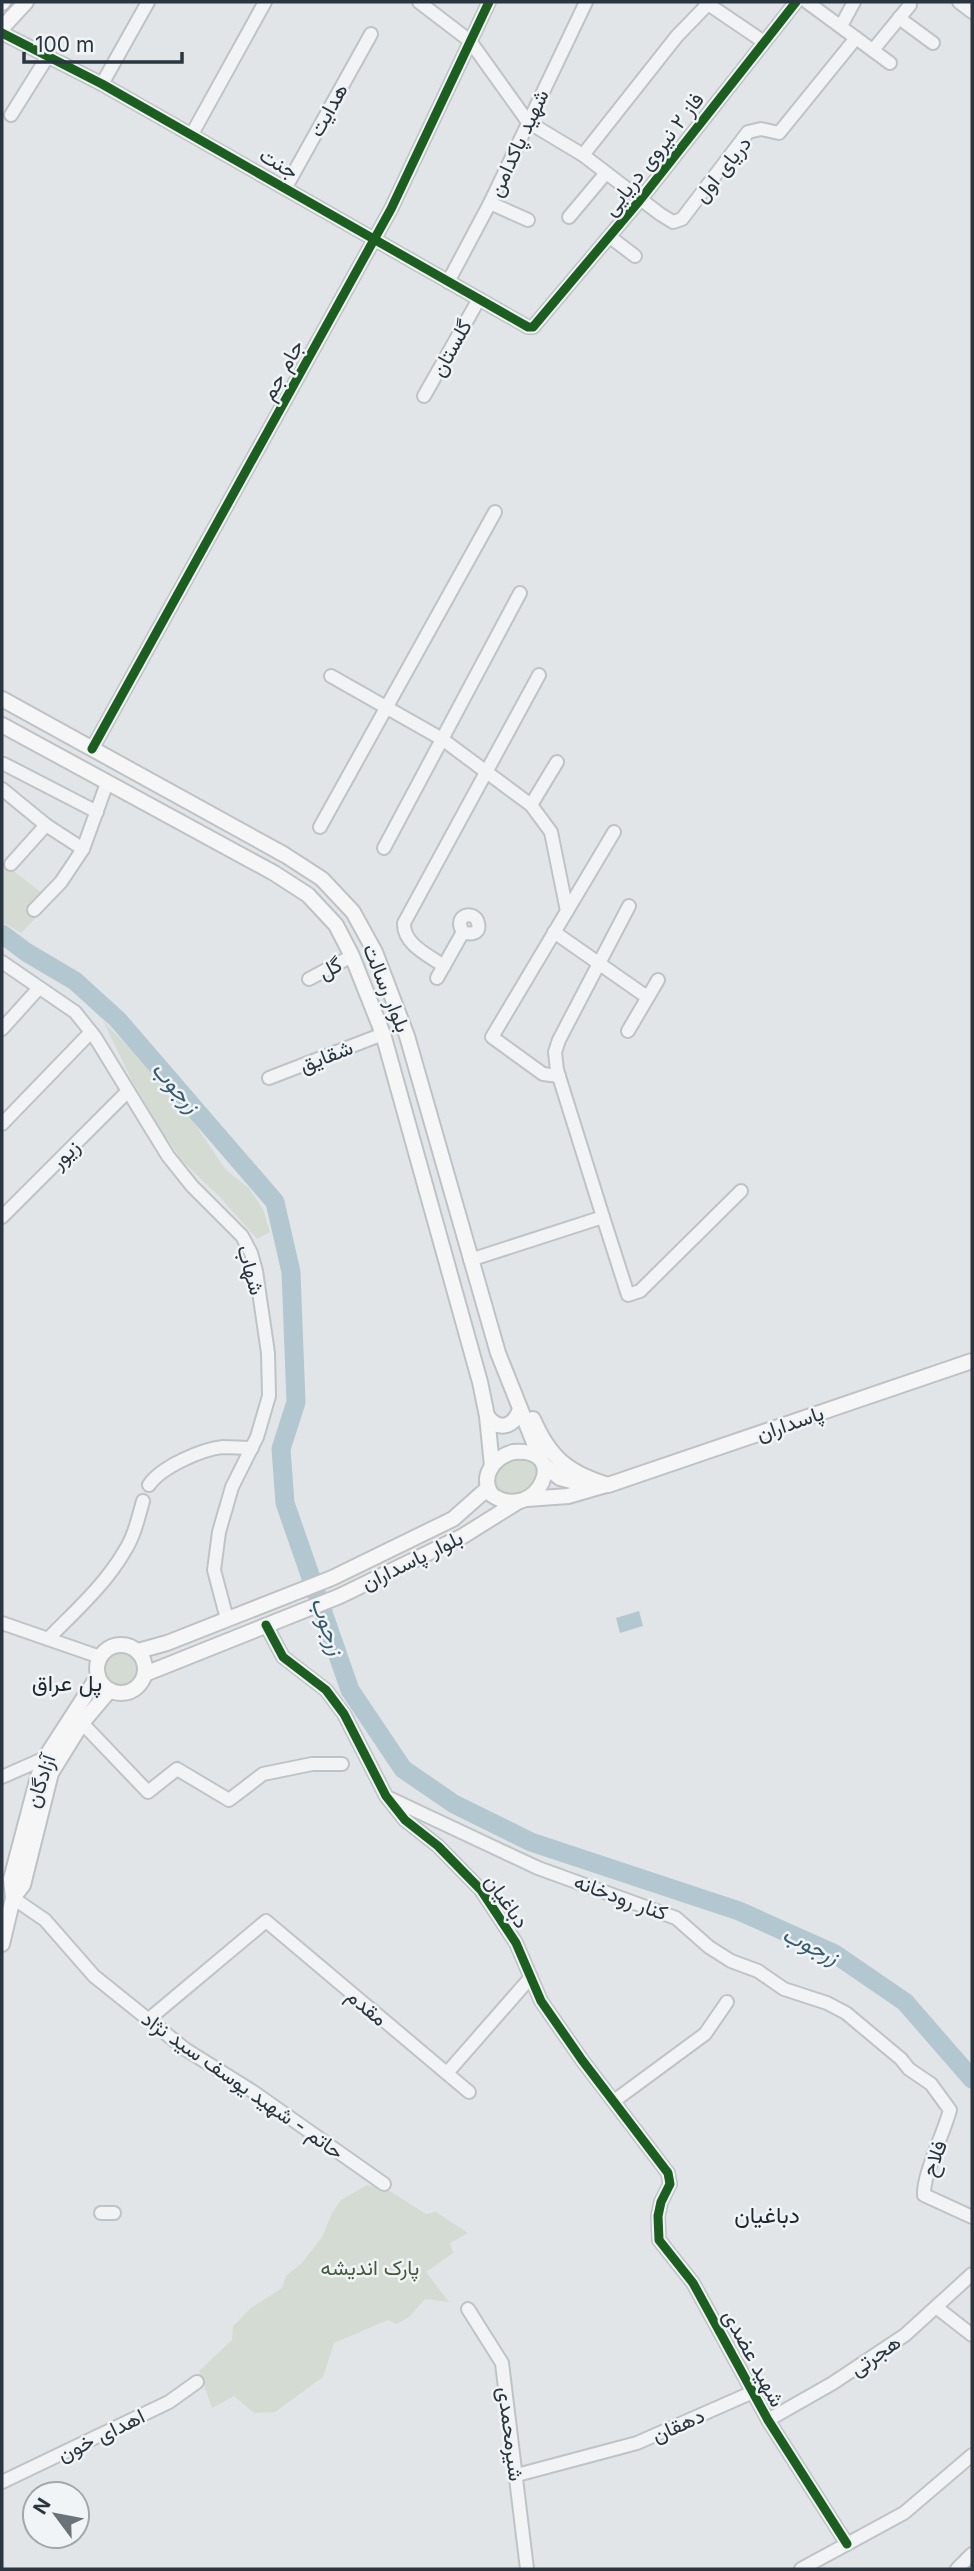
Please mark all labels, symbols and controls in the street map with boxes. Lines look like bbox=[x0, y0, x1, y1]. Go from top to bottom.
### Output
scale bar bbox=[24, 21, 182, 65]
text: 100 m bbox=[35, 32, 94, 57]
street label: هدایت bbox=[303, 79, 353, 141]
street label: شهید پاکدامن bbox=[482, 85, 556, 201]
street label: فاز ۲ نیروی دریایی bbox=[597, 87, 710, 221]
street label: دریای اول bbox=[688, 131, 757, 208]
street label: جنت bbox=[255, 142, 303, 184]
street label: گلستان bbox=[425, 315, 477, 381]
street label: جام جم bbox=[255, 335, 311, 406]
street label: بلوار رسالت bbox=[357, 940, 416, 1036]
street label: گل bbox=[314, 951, 346, 985]
street label: شقایق bbox=[296, 1034, 356, 1078]
water label: زرجوب bbox=[145, 1055, 207, 1120]
street label: زیور bbox=[44, 1134, 86, 1175]
street label: شهاب bbox=[231, 1242, 270, 1298]
street label: پاسداران bbox=[753, 1400, 828, 1448]
street label: بلوار پاسداران bbox=[357, 1525, 468, 1597]
water label: زرجوب bbox=[304, 1593, 351, 1660]
district label: پل عراق bbox=[32, 1669, 102, 1699]
street label: آزادگان bbox=[19, 1749, 62, 1811]
street label: دباغیان bbox=[480, 1869, 534, 1933]
street label: کنار رودخانه bbox=[570, 1869, 671, 1926]
water label: زرجوب bbox=[778, 1919, 845, 1972]
street label: مقدم bbox=[340, 1983, 392, 2033]
street label: حاتم - شهید یوسف سید نژاد bbox=[136, 2006, 349, 2166]
street label: فلاح bbox=[916, 2137, 954, 2180]
district label: دباغیان bbox=[734, 2201, 800, 2229]
park label: پارک اندیشه bbox=[321, 2255, 419, 2282]
street label: شهید عضدی bbox=[717, 2305, 790, 2411]
street label: هجرتی bbox=[845, 2329, 906, 2382]
street label: شیرمحمدی bbox=[492, 2385, 529, 2483]
street label: دهقان bbox=[648, 2402, 708, 2448]
street label: اهدای خون bbox=[53, 2403, 149, 2468]
north arrow bbox=[21, 2480, 91, 2550]
text: N bbox=[28, 2494, 56, 2518]

